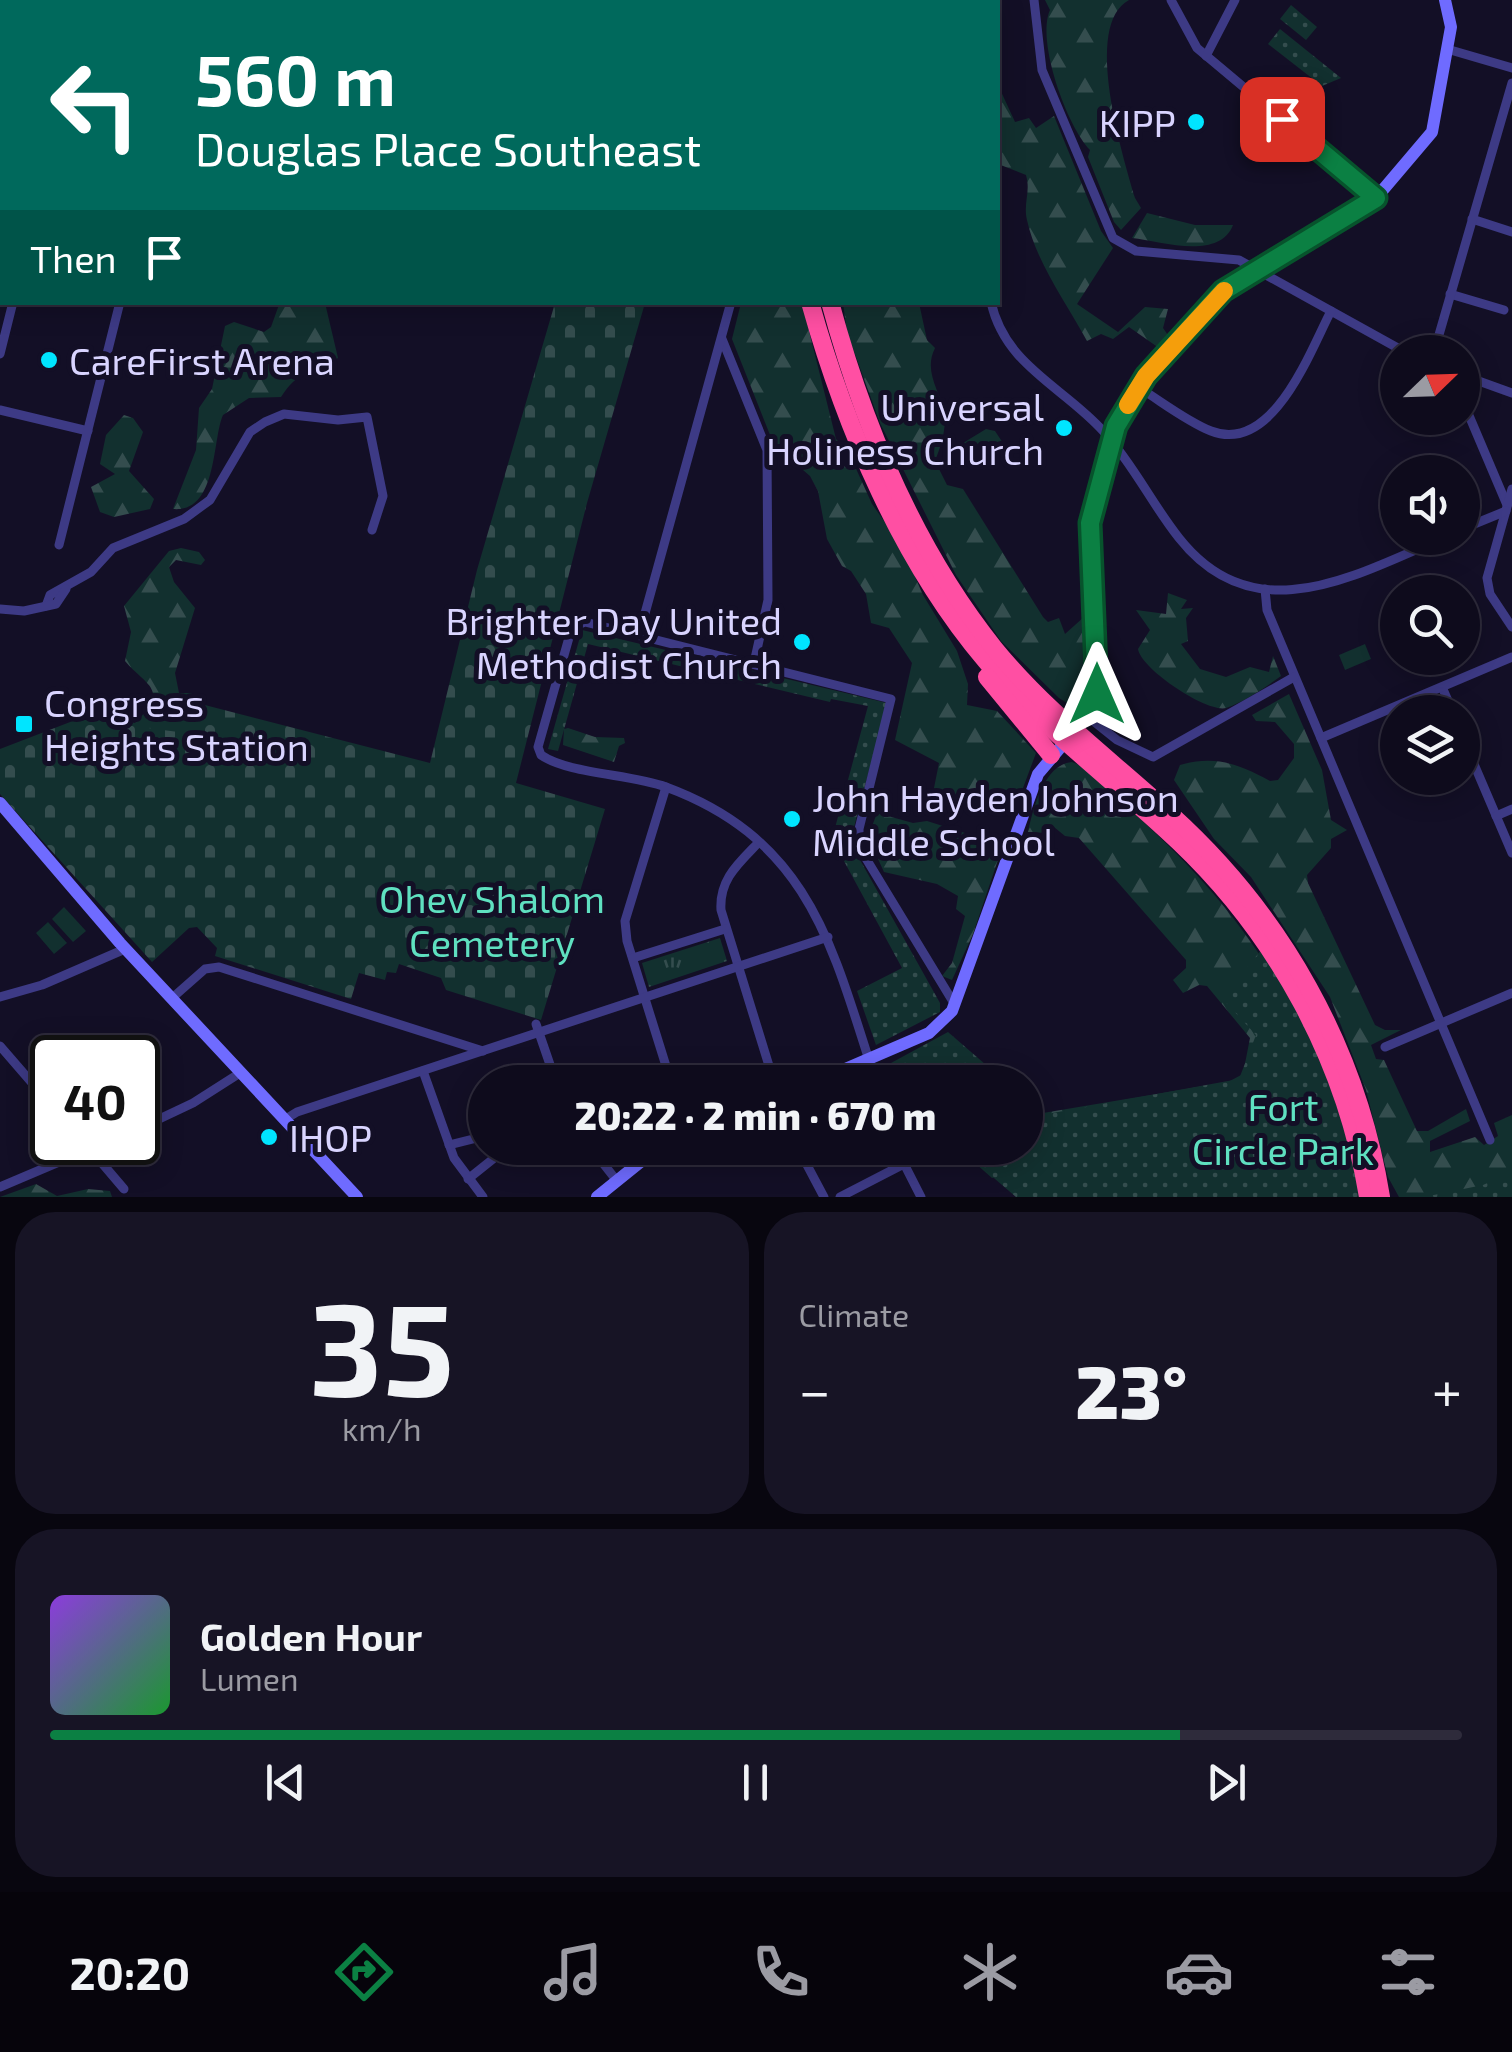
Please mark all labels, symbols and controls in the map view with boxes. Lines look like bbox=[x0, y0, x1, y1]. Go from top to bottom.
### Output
text: 560 m bbox=[195, 36, 396, 120]
icon: left bbox=[30, 40, 160, 170]
pin bbox=[1240, 77, 1325, 162]
icon: arrive bbox=[1255, 92, 1310, 147]
place label: KIPP bbox=[1099, 99, 1176, 145]
marker: KIPP bbox=[1185, 111, 1207, 133]
text: Douglas Place Southeast bbox=[195, 121, 701, 175]
icon: arrive bbox=[137, 230, 192, 285]
text: Then bbox=[30, 235, 117, 281]
north arrow bbox=[1380, 335, 1480, 435]
map controls bbox=[1380, 335, 1480, 795]
place label: CareFirst Arena bbox=[69, 337, 335, 383]
marker: CareFirst Arena bbox=[38, 349, 60, 371]
place label: Universal Holiness Church bbox=[766, 383, 1044, 473]
marker: Universal Holiness Church bbox=[1053, 417, 1075, 439]
button: sound bbox=[1380, 455, 1480, 555]
button: search bbox=[1380, 575, 1480, 675]
place label: Brighter Day United Methodist Church bbox=[445, 597, 782, 687]
marker: Brighter Day United Methodist Church bbox=[791, 631, 813, 653]
position arrow bbox=[1045, 642, 1149, 746]
place label: Congress Heights Station bbox=[44, 679, 309, 769]
button: layers bbox=[1380, 695, 1480, 795]
marker: Congress Heights Station bbox=[13, 713, 35, 735]
place label: John Hayden Johnson Middle School bbox=[812, 774, 1179, 864]
marker: John Hayden Johnson Middle School bbox=[781, 808, 803, 830]
park label: Ohev Shalom Cemetery bbox=[379, 875, 605, 965]
speed limit sign: 40 bbox=[30, 1035, 160, 1165]
park label: Fort Circle Park bbox=[1192, 1083, 1374, 1173]
text: 20:22 · 2 min · 670 m bbox=[575, 1092, 936, 1138]
place label: IHOP bbox=[289, 1114, 372, 1160]
marker: IHOP bbox=[258, 1126, 280, 1148]
text: 35 bbox=[309, 1266, 454, 1422]
text: Climate bbox=[799, 1295, 909, 1333]
text: 23° bbox=[1075, 1344, 1187, 1434]
text: − bbox=[799, 1356, 831, 1422]
text: + bbox=[1432, 1356, 1462, 1422]
text: km/h bbox=[342, 1409, 421, 1447]
text: Golden Hour bbox=[200, 1613, 422, 1659]
text: Lumen bbox=[200, 1659, 299, 1697]
icon: previous bbox=[258, 1755, 313, 1810]
icon: pause bbox=[728, 1755, 783, 1810]
icon: next bbox=[1199, 1755, 1254, 1810]
icon: directions bbox=[329, 1937, 399, 2007]
icon: music bbox=[538, 1937, 608, 2007]
icon: phone bbox=[746, 1937, 816, 2007]
icon: climate bbox=[955, 1937, 1025, 2007]
icon: car bbox=[1164, 1937, 1234, 2007]
icon: filters bbox=[1373, 1937, 1443, 2007]
text: 20:20 bbox=[69, 1945, 190, 1999]

